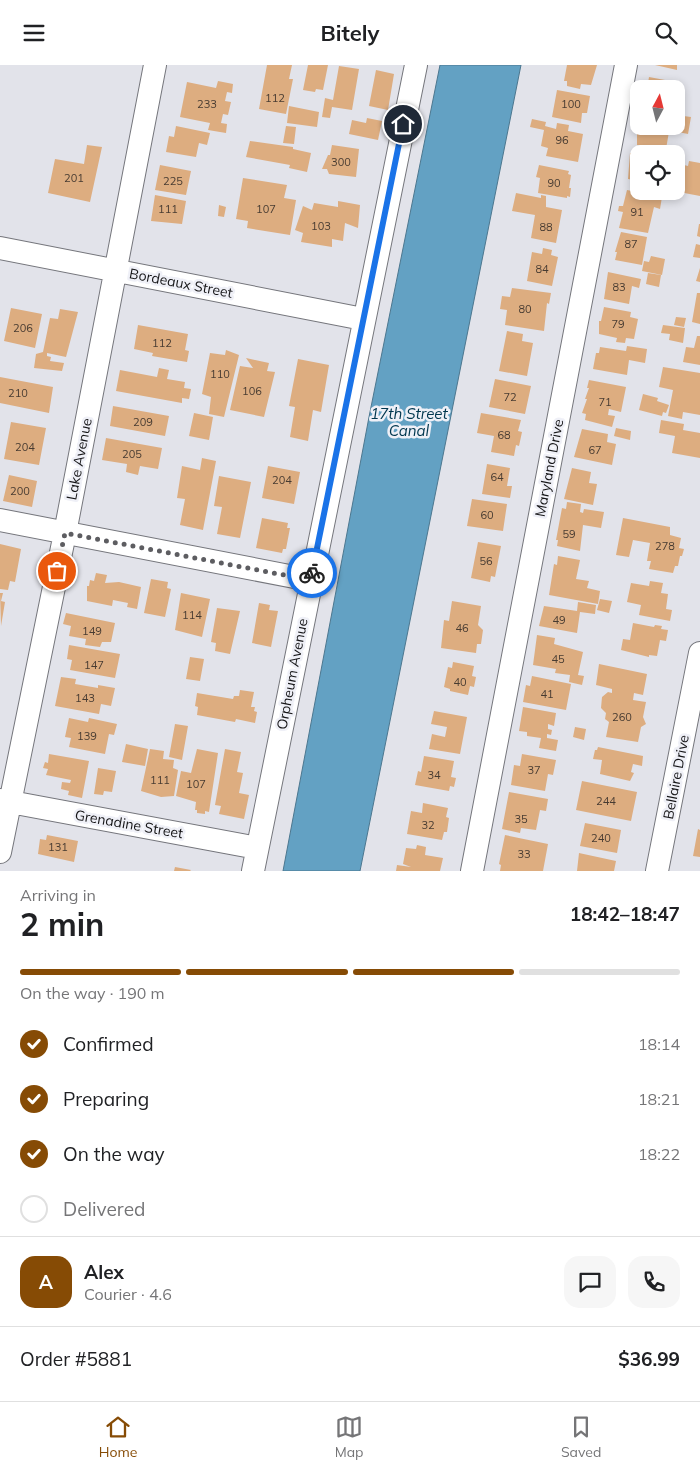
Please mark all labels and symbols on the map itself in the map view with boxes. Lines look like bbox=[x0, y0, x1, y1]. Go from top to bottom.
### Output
north arrow bbox=[630, 80, 685, 135]
house number: 112 bbox=[265, 91, 285, 105]
house number: 233 bbox=[197, 97, 217, 111]
house number: 100 bbox=[561, 97, 581, 111]
pin bbox=[382, 103, 424, 145]
house number: 96 bbox=[555, 133, 569, 147]
house number: 300 bbox=[331, 155, 351, 169]
house number: 201 bbox=[64, 171, 84, 185]
house number: 225 bbox=[163, 174, 183, 188]
house number: 90 bbox=[547, 176, 561, 190]
house number: 111 bbox=[158, 202, 178, 216]
house number: 107 bbox=[256, 202, 276, 216]
house number: 91 bbox=[630, 205, 644, 219]
house number: 103 bbox=[311, 219, 331, 233]
house number: 88 bbox=[539, 220, 553, 234]
house number: 87 bbox=[624, 237, 638, 251]
house number: 84 bbox=[535, 262, 549, 276]
street label: Bordeaux Street bbox=[128, 264, 234, 302]
house number: 83 bbox=[612, 280, 626, 294]
house number: 80 bbox=[518, 302, 532, 316]
house number: 79 bbox=[611, 317, 625, 331]
house number: 206 bbox=[13, 321, 33, 335]
house number: 112 bbox=[152, 336, 172, 350]
house number: 110 bbox=[210, 367, 230, 381]
house number: 106 bbox=[242, 384, 262, 398]
house number: 210 bbox=[8, 386, 28, 400]
house number: 72 bbox=[503, 390, 517, 404]
house number: 71 bbox=[598, 395, 612, 409]
water label: 17th Street Canal bbox=[370, 404, 448, 440]
house number: 209 bbox=[133, 415, 153, 429]
street label: Lake Avenue bbox=[62, 416, 96, 502]
street label: Maryland Drive bbox=[531, 418, 567, 518]
house number: 68 bbox=[497, 428, 511, 442]
house number: 204 bbox=[15, 440, 35, 454]
house number: 67 bbox=[588, 443, 602, 457]
house number: 205 bbox=[122, 447, 142, 461]
house number: 64 bbox=[490, 470, 504, 484]
house number: 204 bbox=[272, 473, 292, 487]
house number: 200 bbox=[10, 484, 30, 498]
house number: 60 bbox=[480, 508, 494, 522]
house number: 59 bbox=[562, 527, 576, 541]
house number: 278 bbox=[655, 539, 675, 553]
courier bbox=[287, 548, 337, 598]
pin bbox=[36, 550, 78, 592]
house number: 56 bbox=[479, 554, 493, 568]
house number: 114 bbox=[182, 608, 202, 622]
house number: 49 bbox=[552, 613, 566, 627]
street label: Orpheum Avenue bbox=[272, 617, 312, 731]
house number: 46 bbox=[455, 621, 469, 635]
house number: 149 bbox=[82, 624, 102, 638]
house number: 45 bbox=[551, 652, 565, 666]
house number: 147 bbox=[84, 658, 104, 672]
house number: 40 bbox=[453, 675, 467, 689]
house number: 41 bbox=[540, 687, 554, 701]
house number: 143 bbox=[75, 691, 95, 705]
house number: 260 bbox=[612, 710, 632, 724]
house number: 139 bbox=[77, 729, 97, 743]
street label: Bellaire Drive bbox=[659, 733, 693, 821]
house number: 37 bbox=[527, 763, 541, 777]
house number: 34 bbox=[427, 768, 441, 782]
house number: 111 bbox=[150, 773, 170, 787]
house number: 107 bbox=[186, 777, 206, 791]
house number: 244 bbox=[596, 794, 616, 808]
street label: Grenadine Street bbox=[74, 806, 185, 842]
house number: 35 bbox=[514, 812, 528, 826]
house number: 32 bbox=[421, 818, 435, 832]
house number: 240 bbox=[591, 831, 611, 845]
house number: 131 bbox=[48, 840, 68, 854]
house number: 33 bbox=[517, 847, 531, 861]

